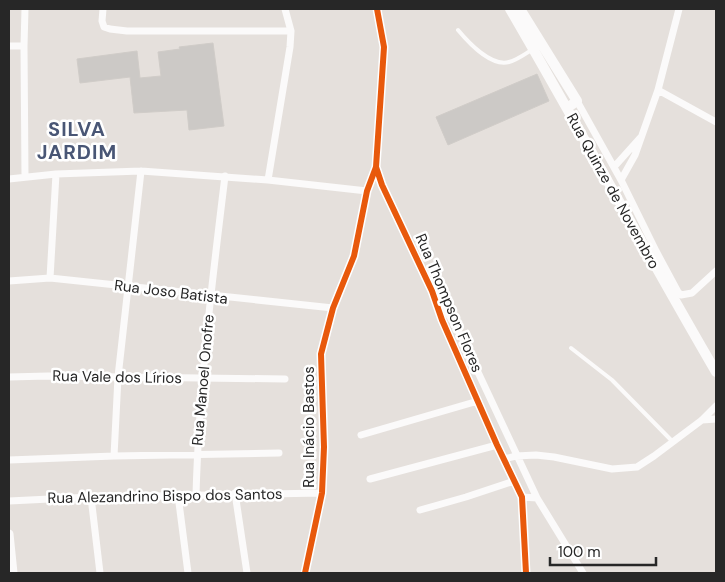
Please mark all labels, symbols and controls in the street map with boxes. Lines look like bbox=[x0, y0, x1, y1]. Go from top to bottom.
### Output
street label: Rua Quinze de Novembro bbox=[562, 110, 664, 273]
district label: SILVA JARDIM bbox=[37, 116, 117, 165]
street label: Rua Thompson Flores bbox=[411, 231, 487, 375]
street label: Rua Joso Batista bbox=[113, 275, 229, 309]
street label: Rua Manoel Onofre bbox=[187, 313, 219, 447]
street label: Rua Vale dos Lírios bbox=[52, 366, 182, 388]
street label: Rua Inácio Bastos bbox=[299, 366, 319, 488]
street label: Rua Alezandrino Bispo dos Santos bbox=[47, 484, 283, 508]
scale bar bbox=[550, 534, 656, 566]
text: 100 m bbox=[558, 542, 601, 562]

